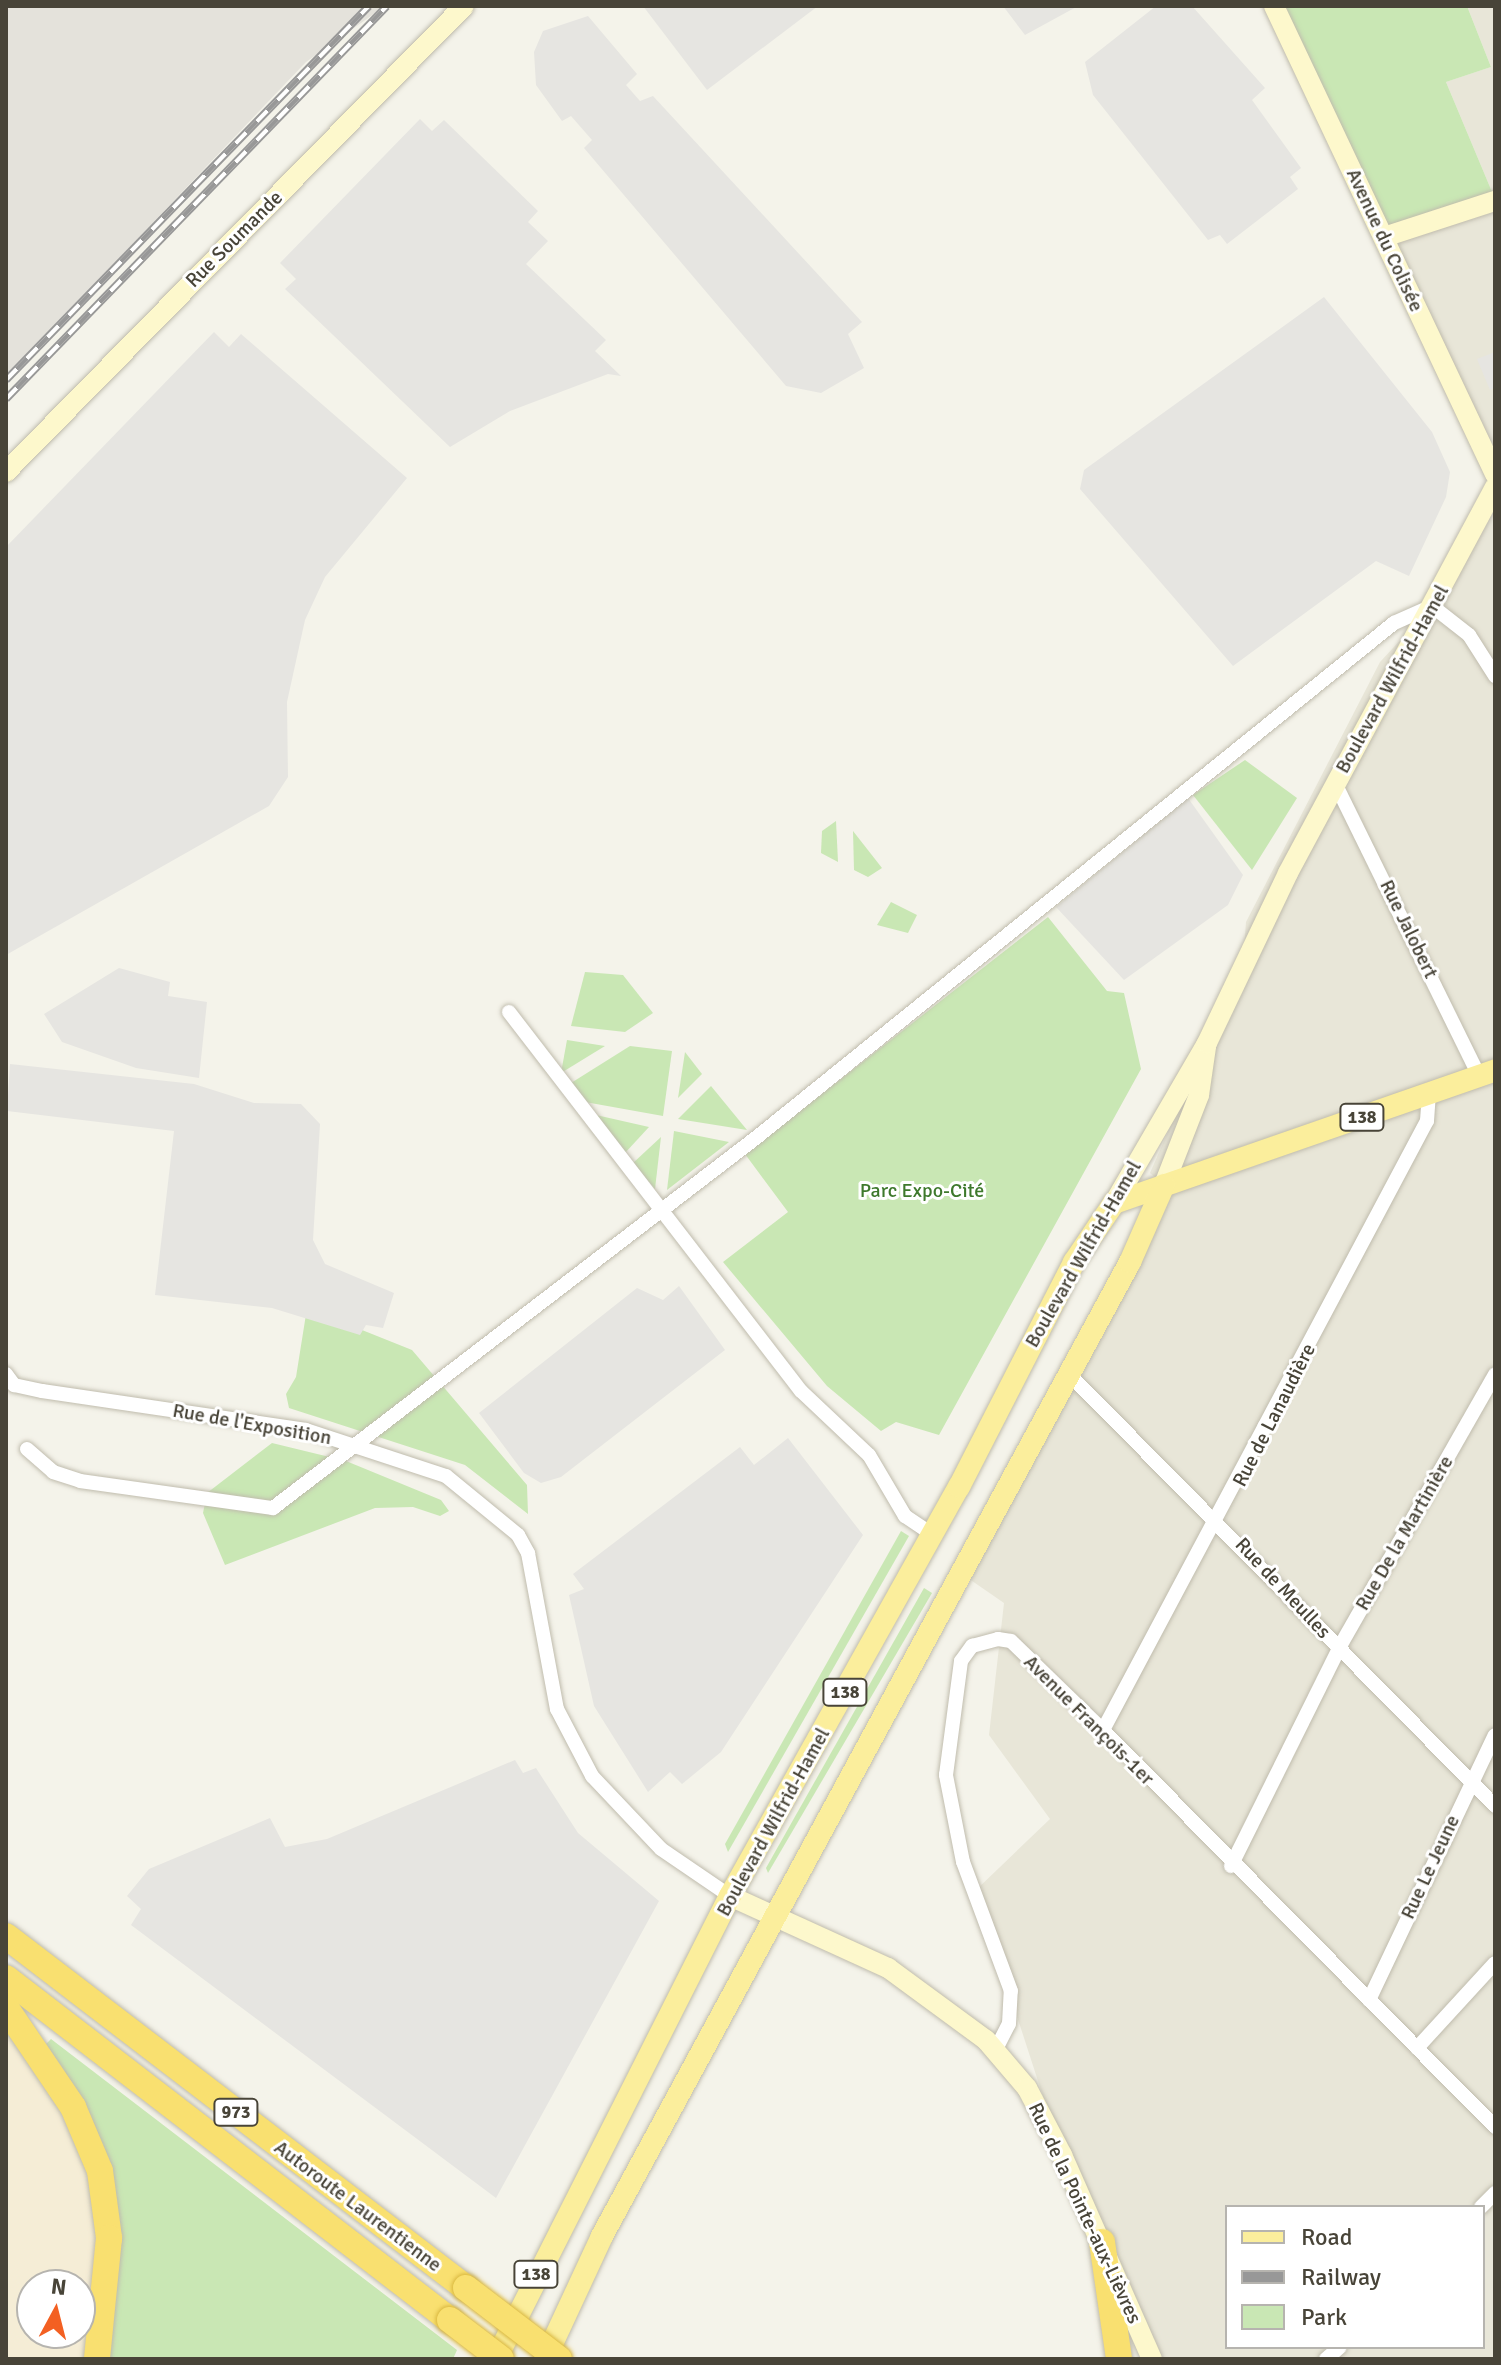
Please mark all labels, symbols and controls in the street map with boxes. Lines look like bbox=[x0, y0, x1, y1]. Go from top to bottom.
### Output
street label: Avenue du Colisée bbox=[1341, 165, 1429, 315]
street label: Rue Soumande bbox=[181, 186, 287, 292]
street label: Boulevard Wilfrid-Hamel bbox=[1330, 581, 1454, 777]
street label: Rue Jalobert bbox=[1375, 876, 1443, 982]
road number: 138 bbox=[1338, 1103, 1386, 1131]
street label: Boulevard Wilfrid-Hamel bbox=[1020, 1156, 1146, 1352]
park label: Parc Expo-Cité bbox=[860, 1178, 984, 1202]
street label: Rue de Lanaudière bbox=[1228, 1340, 1320, 1490]
street label: Rue de l'Exposition bbox=[171, 1398, 333, 1450]
street label: Rue De la Martinière bbox=[1350, 1451, 1458, 1615]
street label: Rue de Meulles bbox=[1230, 1533, 1336, 1643]
street label: Avenue François-1er bbox=[1019, 1650, 1159, 1790]
road number: 138 bbox=[821, 1678, 869, 1706]
street label: Boulevard Wilfrid-Hamel bbox=[711, 1724, 835, 1920]
street label: Rue Le Jeune bbox=[1395, 1811, 1465, 1923]
road number: 973 bbox=[212, 2098, 260, 2126]
street label: Rue de la Pointe-aux-Lièvres bbox=[1023, 2099, 1147, 2327]
street label: Autoroute Laurentienne bbox=[270, 2135, 446, 2277]
legend bbox=[1225, 2205, 1485, 2349]
text: Road bbox=[1301, 2222, 1352, 2252]
road number: 138 bbox=[512, 2260, 560, 2288]
text: Railway bbox=[1301, 2262, 1381, 2292]
north arrow bbox=[16, 2269, 96, 2349]
text: N bbox=[49, 2272, 68, 2301]
text: Park bbox=[1301, 2302, 1347, 2332]

